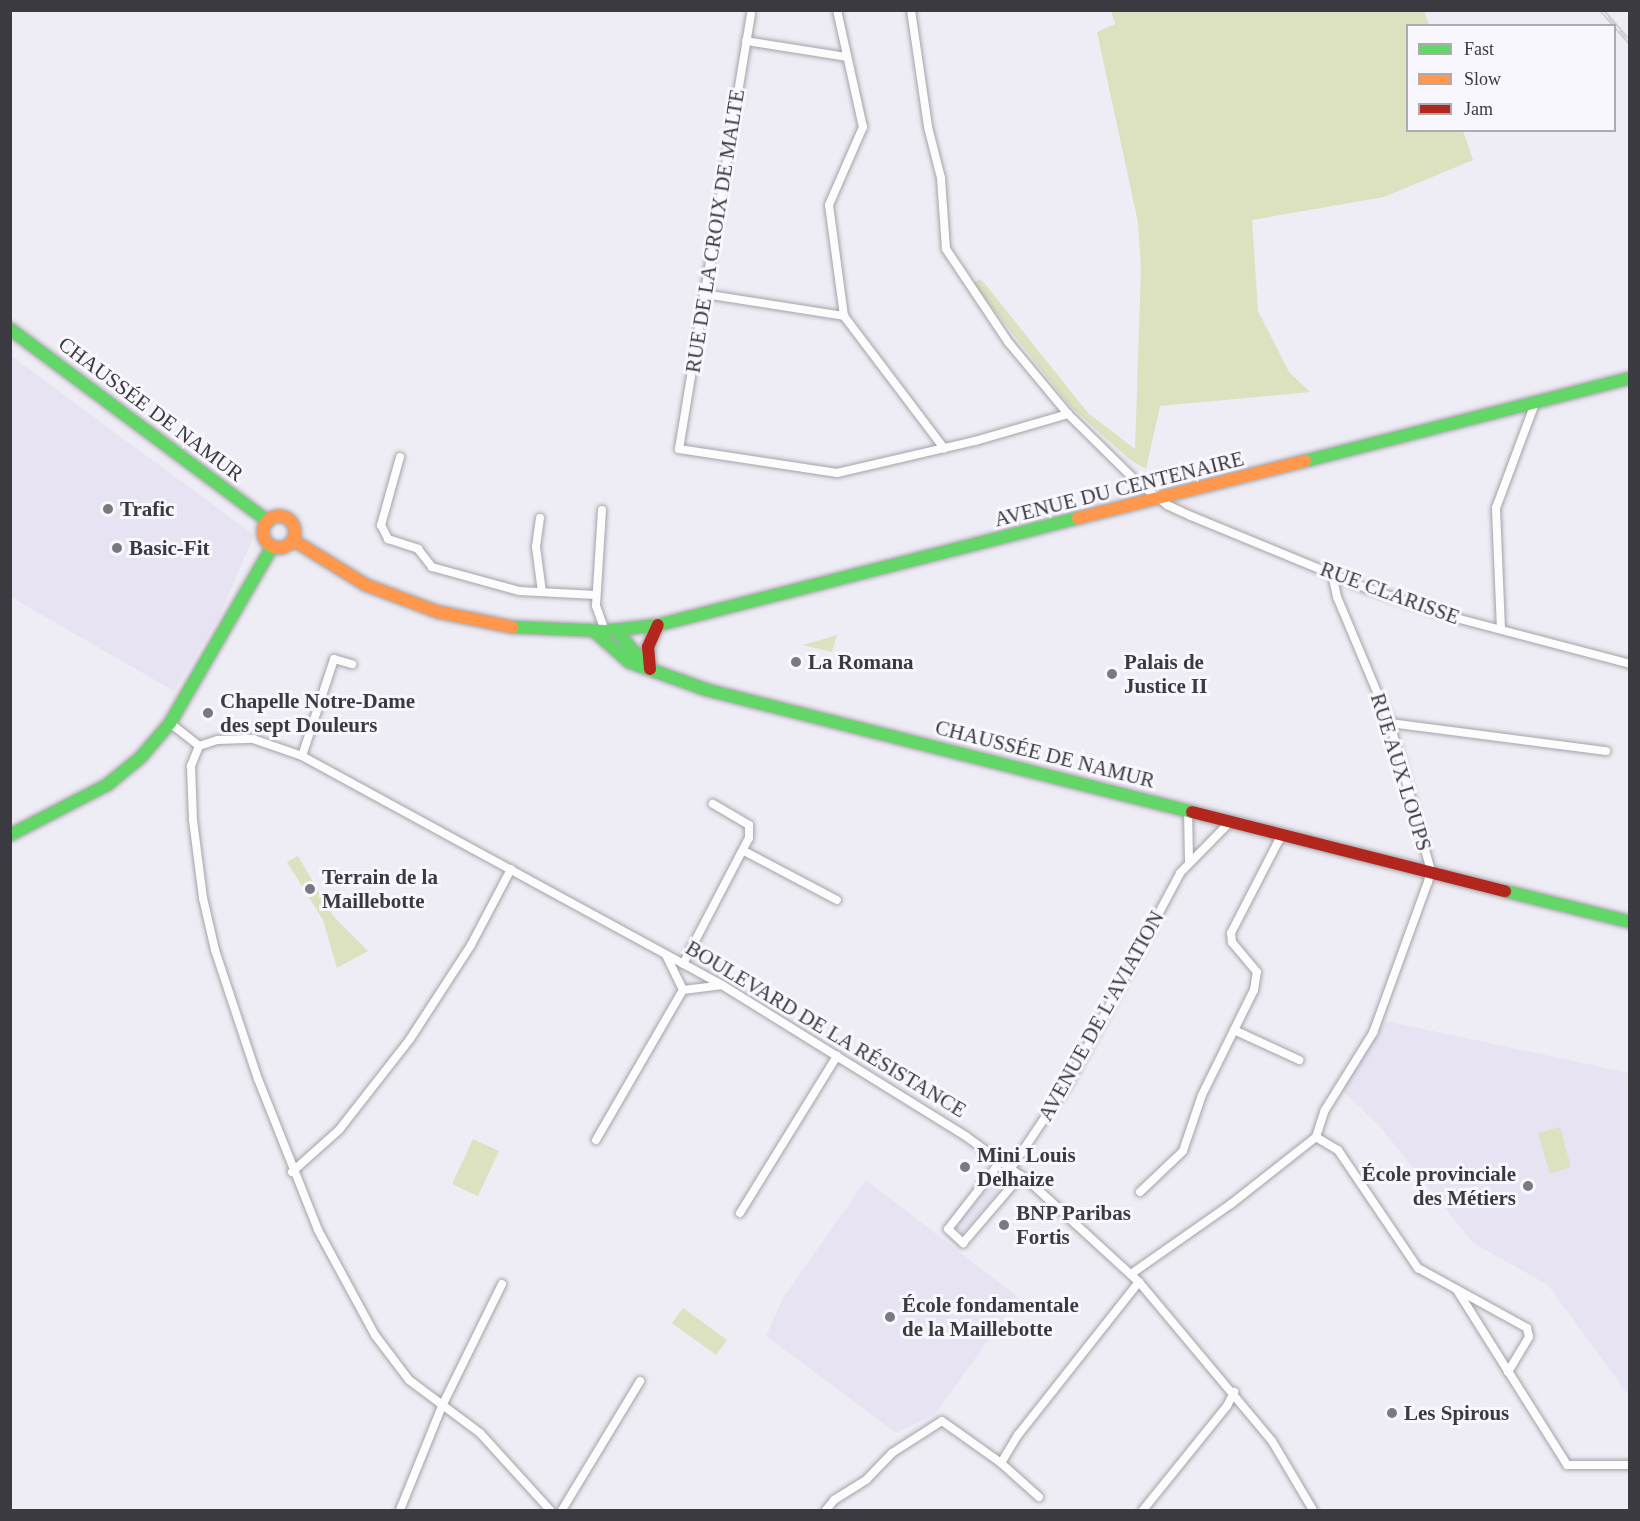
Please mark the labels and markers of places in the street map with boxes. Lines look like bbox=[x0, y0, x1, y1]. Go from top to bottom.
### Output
place label: Trafic bbox=[120, 496, 174, 522]
marker: Trafic bbox=[101, 502, 115, 516]
place label: Basic-Fit bbox=[129, 535, 209, 561]
marker: Basic-Fit bbox=[110, 541, 124, 555]
place label: La Romana bbox=[808, 649, 914, 675]
place label: Palais de Justice II bbox=[1124, 649, 1207, 699]
marker: La Romana bbox=[789, 655, 803, 669]
marker: Palais de Justice II bbox=[1105, 667, 1119, 681]
place label: Chapelle Notre-Dame des sept Douleurs bbox=[220, 688, 415, 738]
marker: Chapelle Notre-Dame des sept Douleurs bbox=[201, 706, 215, 720]
place label: Terrain de la Maillebotte bbox=[322, 864, 438, 914]
marker: Terrain de la Maillebotte bbox=[303, 882, 317, 896]
place label: Mini Louis Delhaize bbox=[977, 1142, 1076, 1192]
marker: Mini Louis Delhaize bbox=[958, 1160, 972, 1174]
place label: École provinciale des Métiers bbox=[1362, 1161, 1516, 1211]
marker: École provinciale des Métiers bbox=[1521, 1179, 1535, 1193]
place label: BNP Paribas Fortis bbox=[1016, 1200, 1132, 1250]
marker: BNP Paribas Fortis bbox=[997, 1218, 1011, 1232]
place label: École fondamentale de la Maillebotte bbox=[902, 1292, 1079, 1342]
marker: École fondamentale de la Maillebotte bbox=[883, 1310, 897, 1324]
place label: Les Spirous bbox=[1404, 1400, 1509, 1426]
marker: Les Spirous bbox=[1385, 1406, 1399, 1420]

